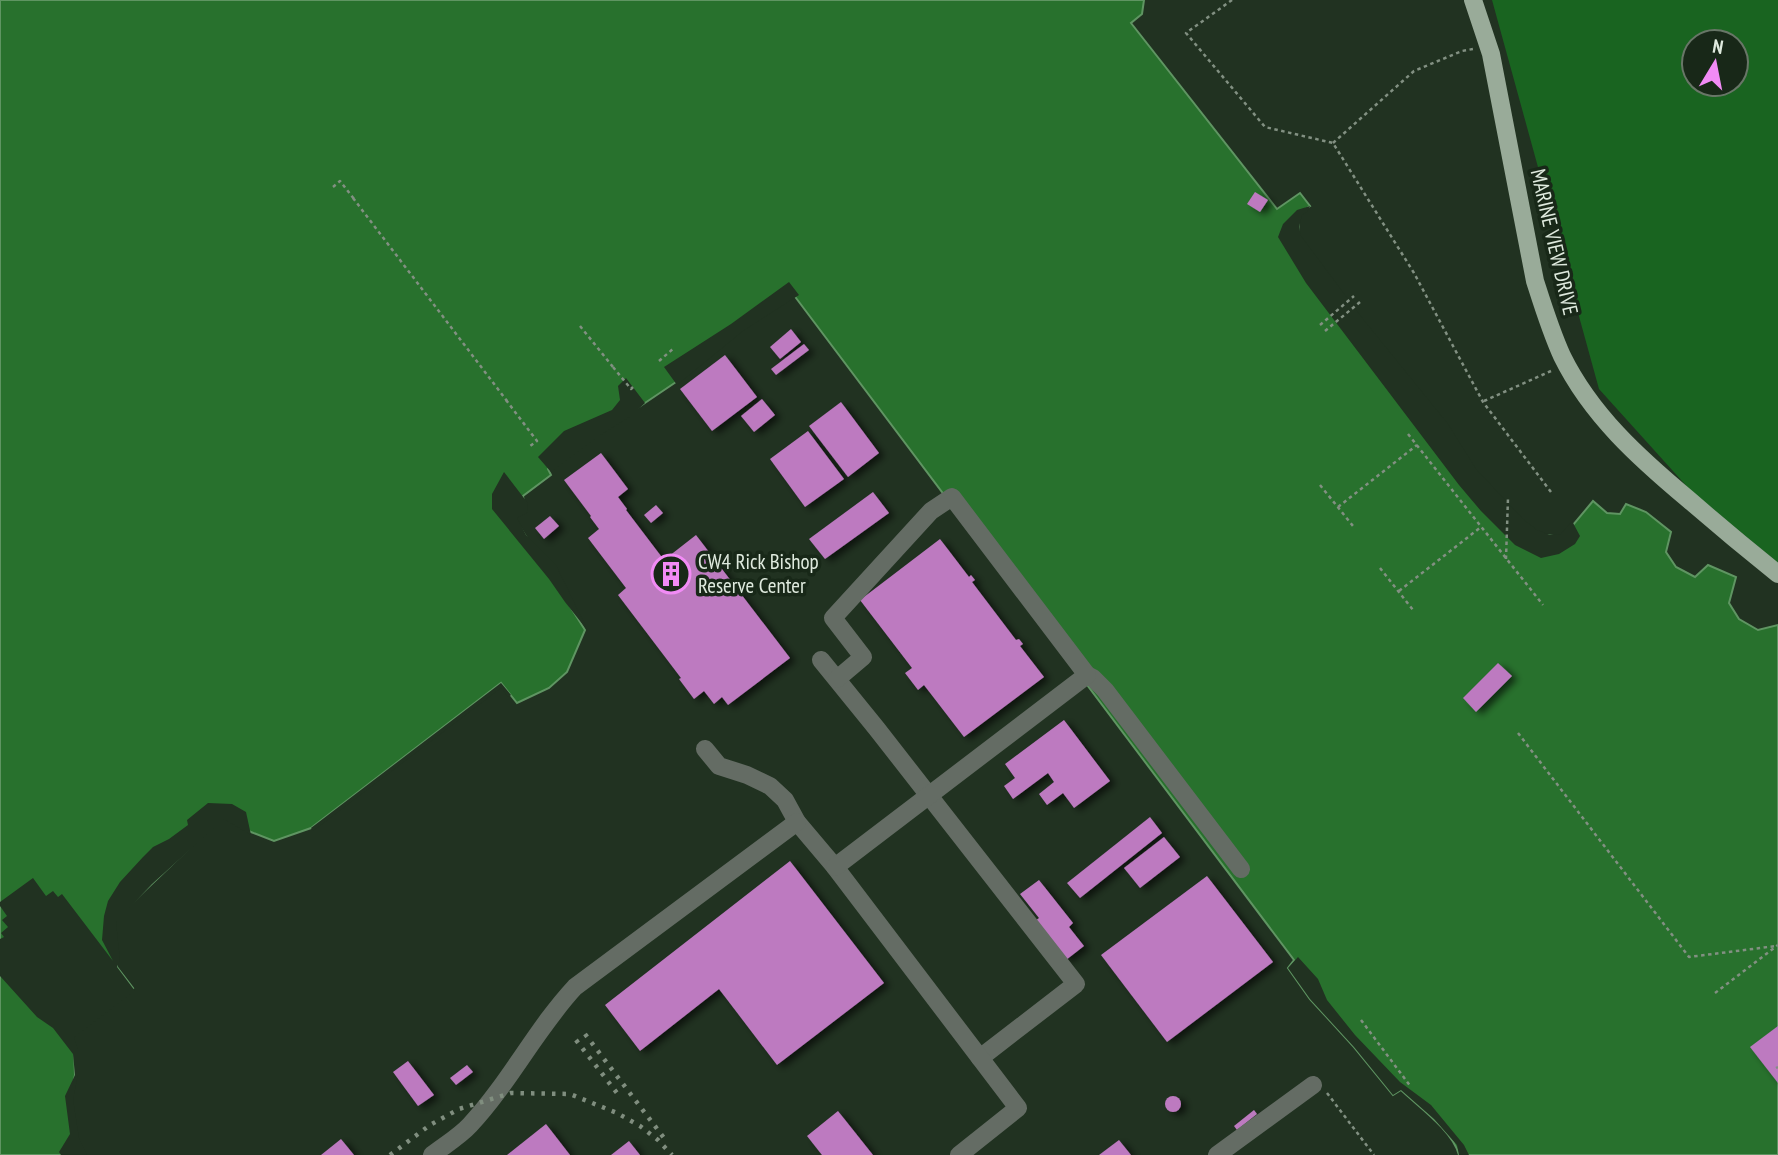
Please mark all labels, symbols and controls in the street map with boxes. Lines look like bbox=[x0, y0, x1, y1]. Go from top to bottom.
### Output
north arrow bbox=[1680, 28, 1750, 98]
text: N bbox=[1711, 34, 1725, 59]
street label: MARINE VIEW DRIVE bbox=[1525, 166, 1584, 318]
place label: CW4 Rick Bishop Reserve Center bbox=[698, 548, 819, 599]
building icon: CW4 Rick Bishop Reserve Center bbox=[650, 553, 692, 595]

